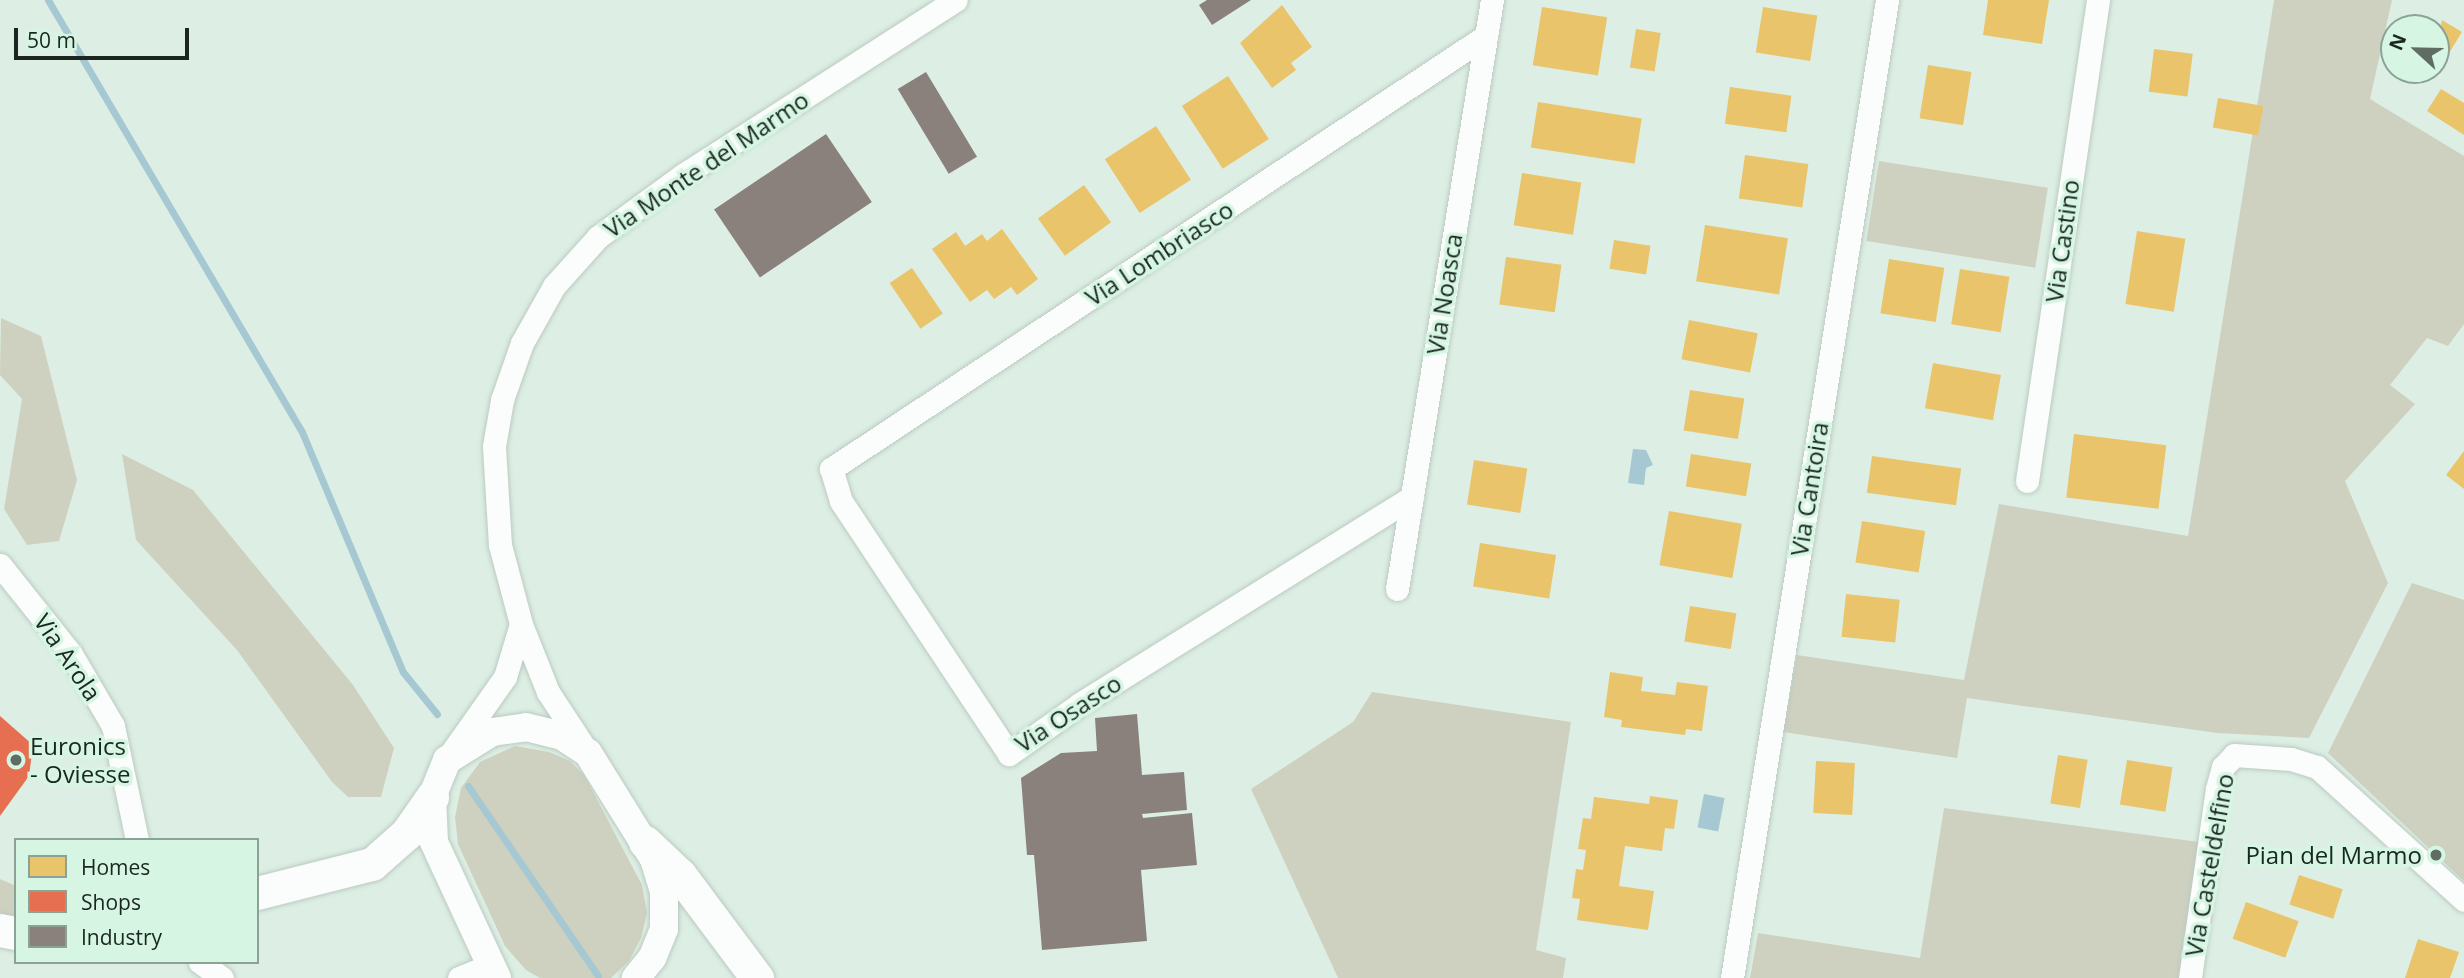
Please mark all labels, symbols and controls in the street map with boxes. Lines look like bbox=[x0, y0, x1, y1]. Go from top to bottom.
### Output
scale bar bbox=[18, 14, 192, 58]
north arrow bbox=[2380, 14, 2450, 84]
text: 50 m bbox=[27, 26, 76, 54]
text: N bbox=[2382, 30, 2412, 54]
street label: Via Monte del Marmo bbox=[598, 85, 814, 243]
street label: Via Castino bbox=[2039, 178, 2085, 304]
street label: Via Lombriasco bbox=[1080, 195, 1238, 311]
street label: Via Noasca bbox=[1420, 231, 1468, 357]
street label: Via Cantoira bbox=[1784, 420, 1834, 558]
street label: Via Arola bbox=[28, 608, 108, 706]
street label: Via Osasco bbox=[1010, 668, 1126, 758]
place label: Euronics - Oviesse bbox=[30, 732, 130, 788]
marker: Euronics - Oviesse bbox=[8, 752, 24, 768]
street label: Via Casteldelfino bbox=[2179, 771, 2239, 959]
legend bbox=[14, 838, 259, 964]
place label: Pian del Marmo bbox=[2245, 841, 2422, 869]
marker: Pian del Marmo bbox=[2428, 847, 2444, 863]
text: Homes bbox=[81, 853, 150, 881]
text: Shops bbox=[81, 888, 141, 916]
text: Industry bbox=[81, 923, 162, 951]

